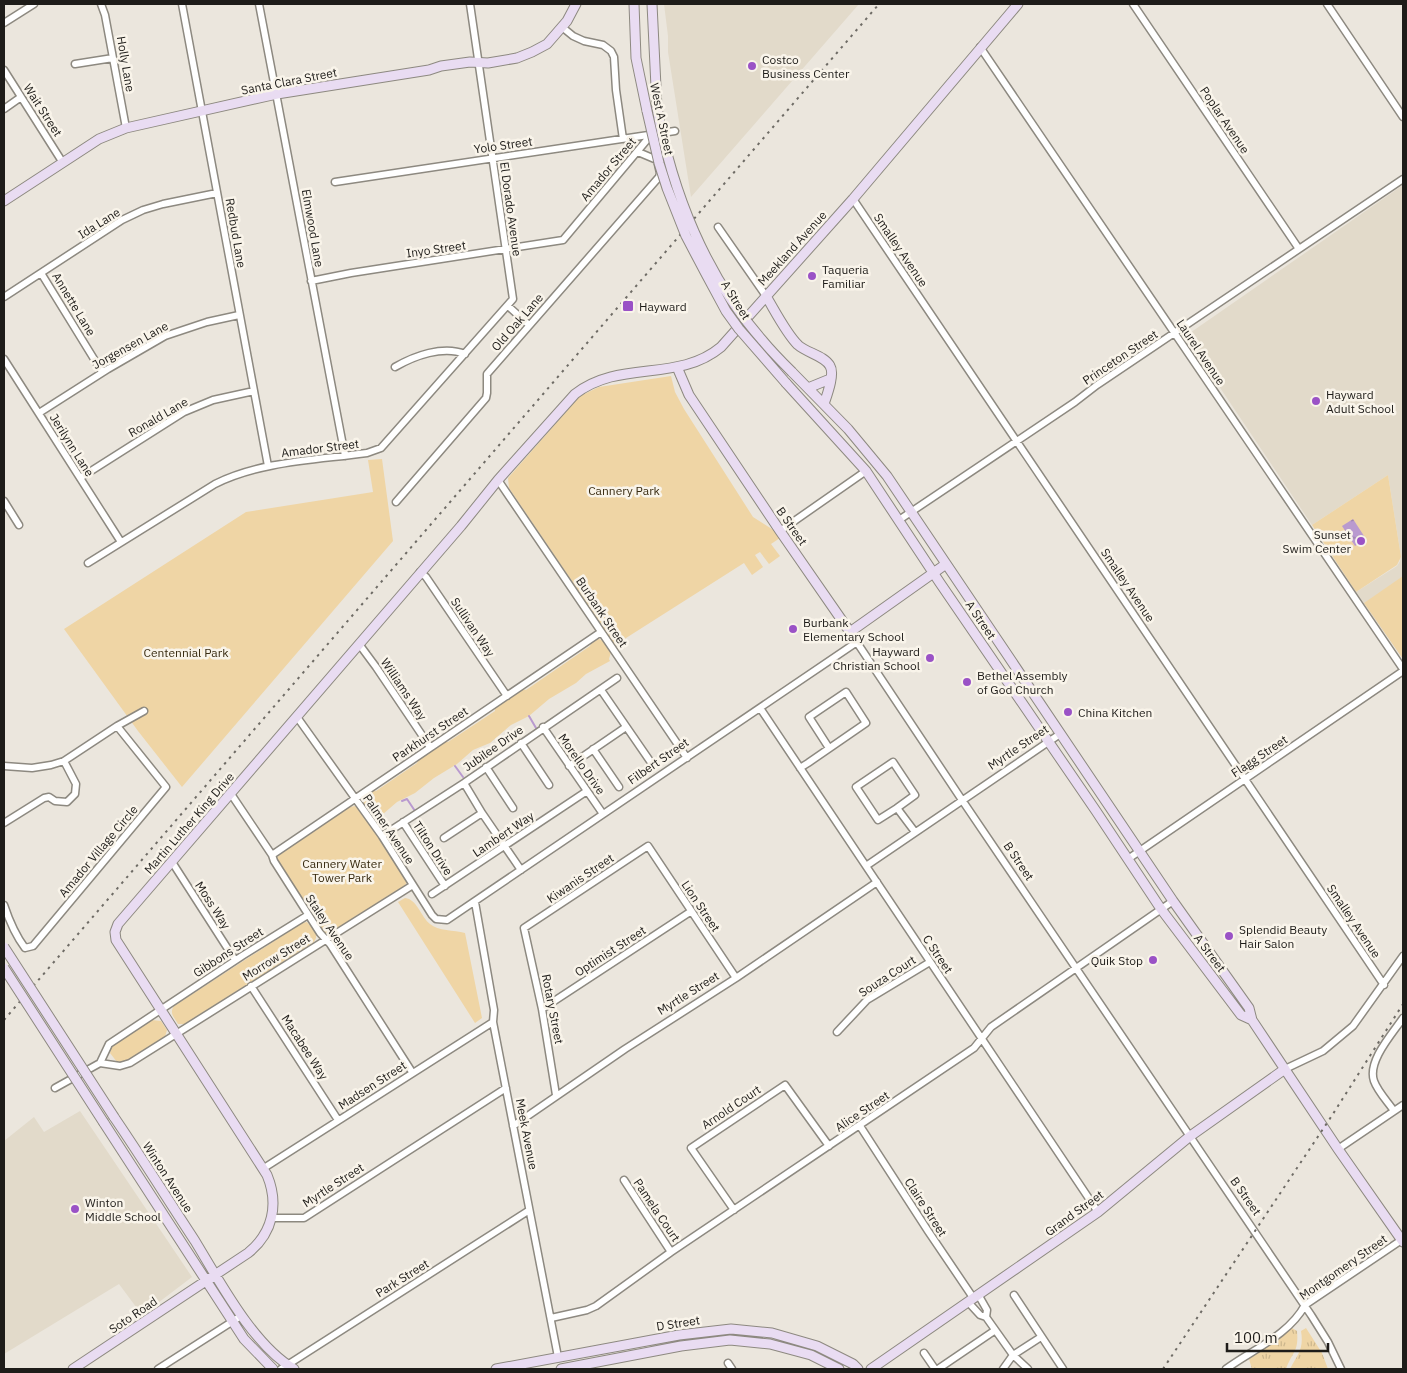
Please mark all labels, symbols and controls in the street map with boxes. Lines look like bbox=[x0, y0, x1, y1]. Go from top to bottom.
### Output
street label: Holly Lane bbox=[114, 35, 138, 93]
place label: Costco Business Center bbox=[762, 52, 850, 81]
marker: Costco Business Center bbox=[746, 60, 758, 72]
street label: Santa Clara Street bbox=[240, 64, 338, 98]
street label: Wait Street bbox=[20, 81, 66, 139]
street label: West A Street bbox=[647, 82, 677, 156]
street label: Poplar Avenue bbox=[1197, 84, 1253, 157]
street label: Yolo Street bbox=[473, 133, 533, 157]
street label: Amador Street bbox=[577, 134, 639, 204]
street label: El Dorado Avenue bbox=[497, 161, 525, 258]
street label: Elmwood Lane bbox=[299, 188, 327, 269]
street label: Redbud Lane bbox=[222, 197, 250, 269]
street label: Ida Lane bbox=[75, 204, 123, 242]
street label: Meekland Avenue bbox=[754, 207, 830, 289]
street label: Smalley Avenue bbox=[871, 210, 931, 290]
street label: Inyo Street bbox=[405, 237, 467, 261]
place label: Taqueria Familiar bbox=[822, 262, 869, 291]
street label: Annette Lane bbox=[49, 270, 99, 339]
marker: Taqueria Familiar bbox=[806, 270, 818, 282]
street label: A Street bbox=[718, 278, 754, 322]
street label: Old Oak Lane bbox=[488, 290, 546, 354]
marker: Hayward bbox=[621, 299, 635, 313]
place label: Hayward bbox=[639, 299, 687, 314]
street label: Laurel Avenue bbox=[1173, 316, 1229, 388]
street label: Jorgensen Lane bbox=[89, 318, 171, 372]
street label: Princeton Street bbox=[1080, 326, 1160, 388]
place label: Hayward Adult School bbox=[1326, 387, 1394, 416]
street label: Ronald Lane bbox=[126, 394, 191, 440]
marker: Hayward Adult School bbox=[1310, 395, 1322, 407]
street label: Jerilynn Lane bbox=[47, 411, 98, 480]
street label: Amador Street bbox=[280, 436, 360, 460]
park label: Cannery Park bbox=[588, 483, 661, 498]
street label: B Street bbox=[773, 504, 811, 548]
place label: Sunset Swim Center bbox=[1282, 527, 1352, 556]
marker: Sunset Swim Center bbox=[1355, 535, 1367, 547]
street label: Smalley Avenue bbox=[1098, 545, 1158, 625]
street label: Burbank Street bbox=[573, 574, 631, 650]
street label: Sullivan Way bbox=[448, 595, 498, 659]
street label: A Street bbox=[963, 598, 999, 642]
place label: Burbank Elementary School bbox=[803, 615, 904, 644]
marker: Burbank Elementary School bbox=[787, 623, 799, 635]
place label: Hayward Christian School bbox=[833, 644, 920, 673]
park label: Centennial Park bbox=[143, 645, 229, 660]
marker: Hayward Christian School bbox=[924, 652, 936, 664]
street label: Williams Way bbox=[378, 655, 430, 723]
place label: Bethel Assembly of God Church bbox=[977, 668, 1068, 697]
marker: Bethel Assembly of God Church bbox=[961, 676, 973, 688]
street label: Parkhurst Street bbox=[389, 703, 471, 765]
place label: China Kitchen bbox=[1078, 705, 1152, 720]
marker: China Kitchen bbox=[1062, 706, 1074, 718]
street label: Myrtle Street bbox=[985, 721, 1051, 773]
street label: Jubilee Drive bbox=[460, 722, 526, 774]
street label: Morello Drive bbox=[555, 731, 609, 798]
street label: Flagg Street bbox=[1228, 732, 1290, 780]
street label: Filbert Street bbox=[625, 735, 691, 787]
street label: Martin Luther King Drive bbox=[141, 769, 237, 877]
street label: Palmer Avenue bbox=[360, 791, 418, 867]
street label: Amador Village Circle bbox=[55, 802, 141, 900]
street label: Lambert Way bbox=[469, 808, 537, 860]
street label: Tilton Drive bbox=[410, 818, 456, 878]
street label: B Street bbox=[1001, 839, 1037, 883]
street label: Kiwanis Street bbox=[544, 850, 616, 906]
park label: Cannery Water Tower Park bbox=[302, 856, 382, 885]
street label: Moss Way bbox=[192, 878, 234, 932]
street label: Lion Street bbox=[678, 878, 724, 934]
street label: Smalley Avenue bbox=[1324, 881, 1384, 961]
street label: Staley Avenue bbox=[302, 891, 358, 963]
street label: Optimist Street bbox=[572, 922, 648, 980]
place label: Splendid Beauty Hair Salon bbox=[1239, 922, 1327, 951]
street label: Gibbons Street bbox=[190, 924, 266, 980]
street label: Morrow Street bbox=[239, 930, 313, 984]
marker: Splendid Beauty Hair Salon bbox=[1223, 930, 1235, 942]
street label: A Street bbox=[1191, 931, 1229, 975]
street label: C Street bbox=[920, 932, 956, 976]
street label: Souza Court bbox=[856, 952, 918, 1000]
place label: Quik Stop bbox=[1091, 953, 1143, 968]
marker: Quik Stop bbox=[1147, 954, 1159, 966]
street label: Myrtle Street bbox=[654, 968, 722, 1018]
street label: Rotary Street bbox=[539, 973, 567, 1045]
street label: Macabee Way bbox=[278, 1012, 332, 1082]
street label: Madsen Street bbox=[335, 1057, 409, 1113]
street label: Arnold Court bbox=[698, 1082, 764, 1132]
street label: Alice Street bbox=[832, 1087, 892, 1135]
street label: Meek Avenue bbox=[513, 1097, 541, 1171]
street label: Winton Avenue bbox=[140, 1139, 197, 1215]
street label: Myrtle Street bbox=[300, 1160, 366, 1210]
street label: B Street bbox=[1227, 1174, 1265, 1218]
street label: Claire Street bbox=[902, 1175, 950, 1239]
street label: Pamela Court bbox=[630, 1176, 684, 1244]
street label: Grand Street bbox=[1042, 1187, 1106, 1239]
place label: Winton Middle School bbox=[85, 1195, 161, 1224]
marker: Winton Middle School bbox=[69, 1203, 81, 1215]
street label: Montgomery Street bbox=[1296, 1231, 1390, 1303]
street label: Park Street bbox=[373, 1256, 431, 1300]
street label: Soto Road bbox=[106, 1293, 160, 1337]
street label: D Street bbox=[655, 1312, 701, 1334]
scale bar bbox=[1227, 1320, 1328, 1352]
text: 100 m bbox=[1234, 1328, 1278, 1347]

